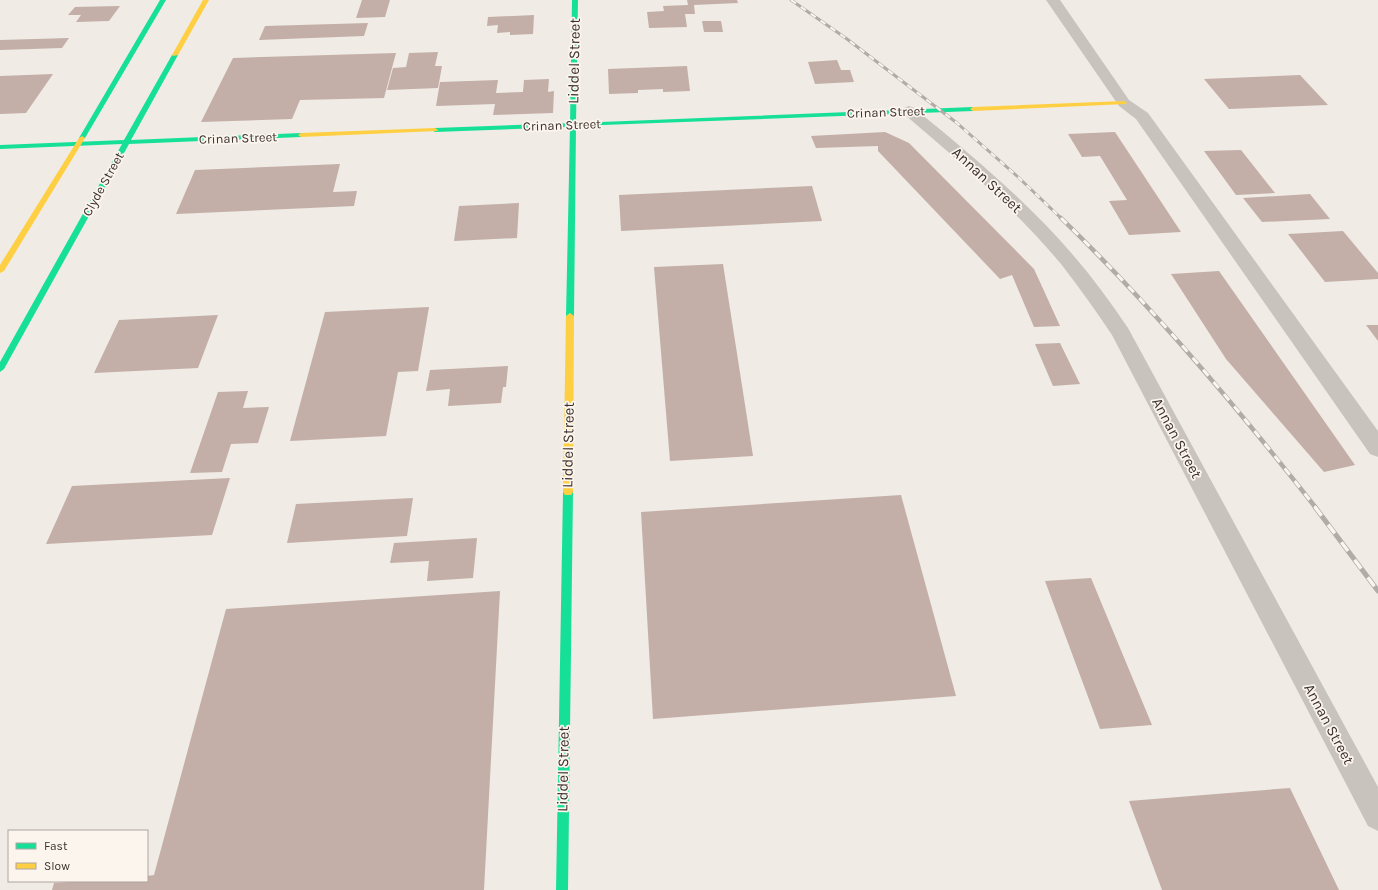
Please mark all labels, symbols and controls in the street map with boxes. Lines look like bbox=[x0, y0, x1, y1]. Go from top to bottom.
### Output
street label: Liddel Street bbox=[564, 18, 584, 104]
street label: Crinan Street bbox=[847, 103, 925, 121]
street label: Crinan Street bbox=[523, 116, 601, 134]
street label: Crinan Street bbox=[199, 129, 277, 147]
street label: Annan Street bbox=[948, 143, 1026, 217]
street label: Clyde Street bbox=[79, 149, 127, 219]
street label: Annan Street bbox=[1148, 395, 1206, 482]
street label: Liddel Street bbox=[558, 402, 578, 488]
street label: Annan Street bbox=[1300, 681, 1358, 768]
street label: Liddel Street bbox=[553, 726, 573, 812]
legend bbox=[8, 830, 148, 882]
text: Fast bbox=[44, 839, 68, 853]
text: Slow bbox=[44, 859, 70, 873]

